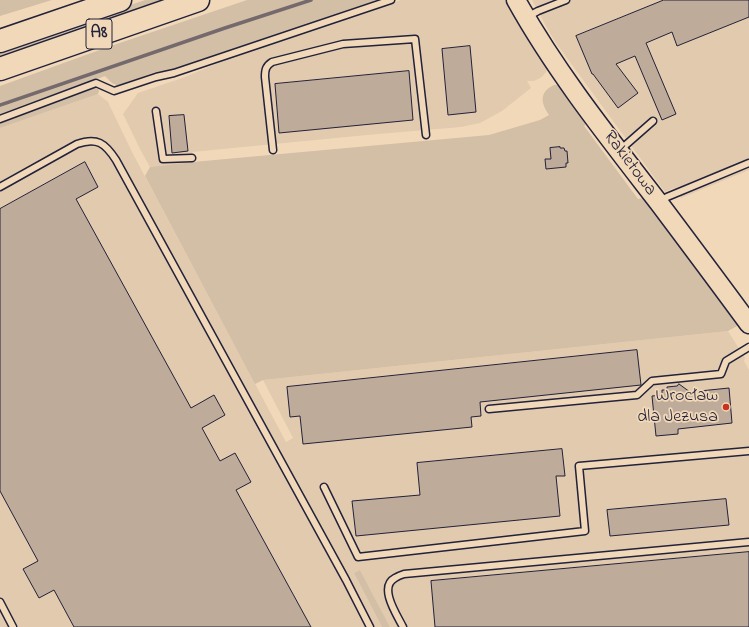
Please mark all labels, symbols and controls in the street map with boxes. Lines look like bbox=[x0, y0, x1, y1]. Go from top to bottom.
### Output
road number: A8 bbox=[86, 19, 112, 49]
street label: Rakietowa bbox=[598, 127, 660, 201]
place label: Wrocław dla Jezusa bbox=[637, 386, 718, 428]
marker: Wrocław dla Jezusa bbox=[721, 402, 731, 412]

